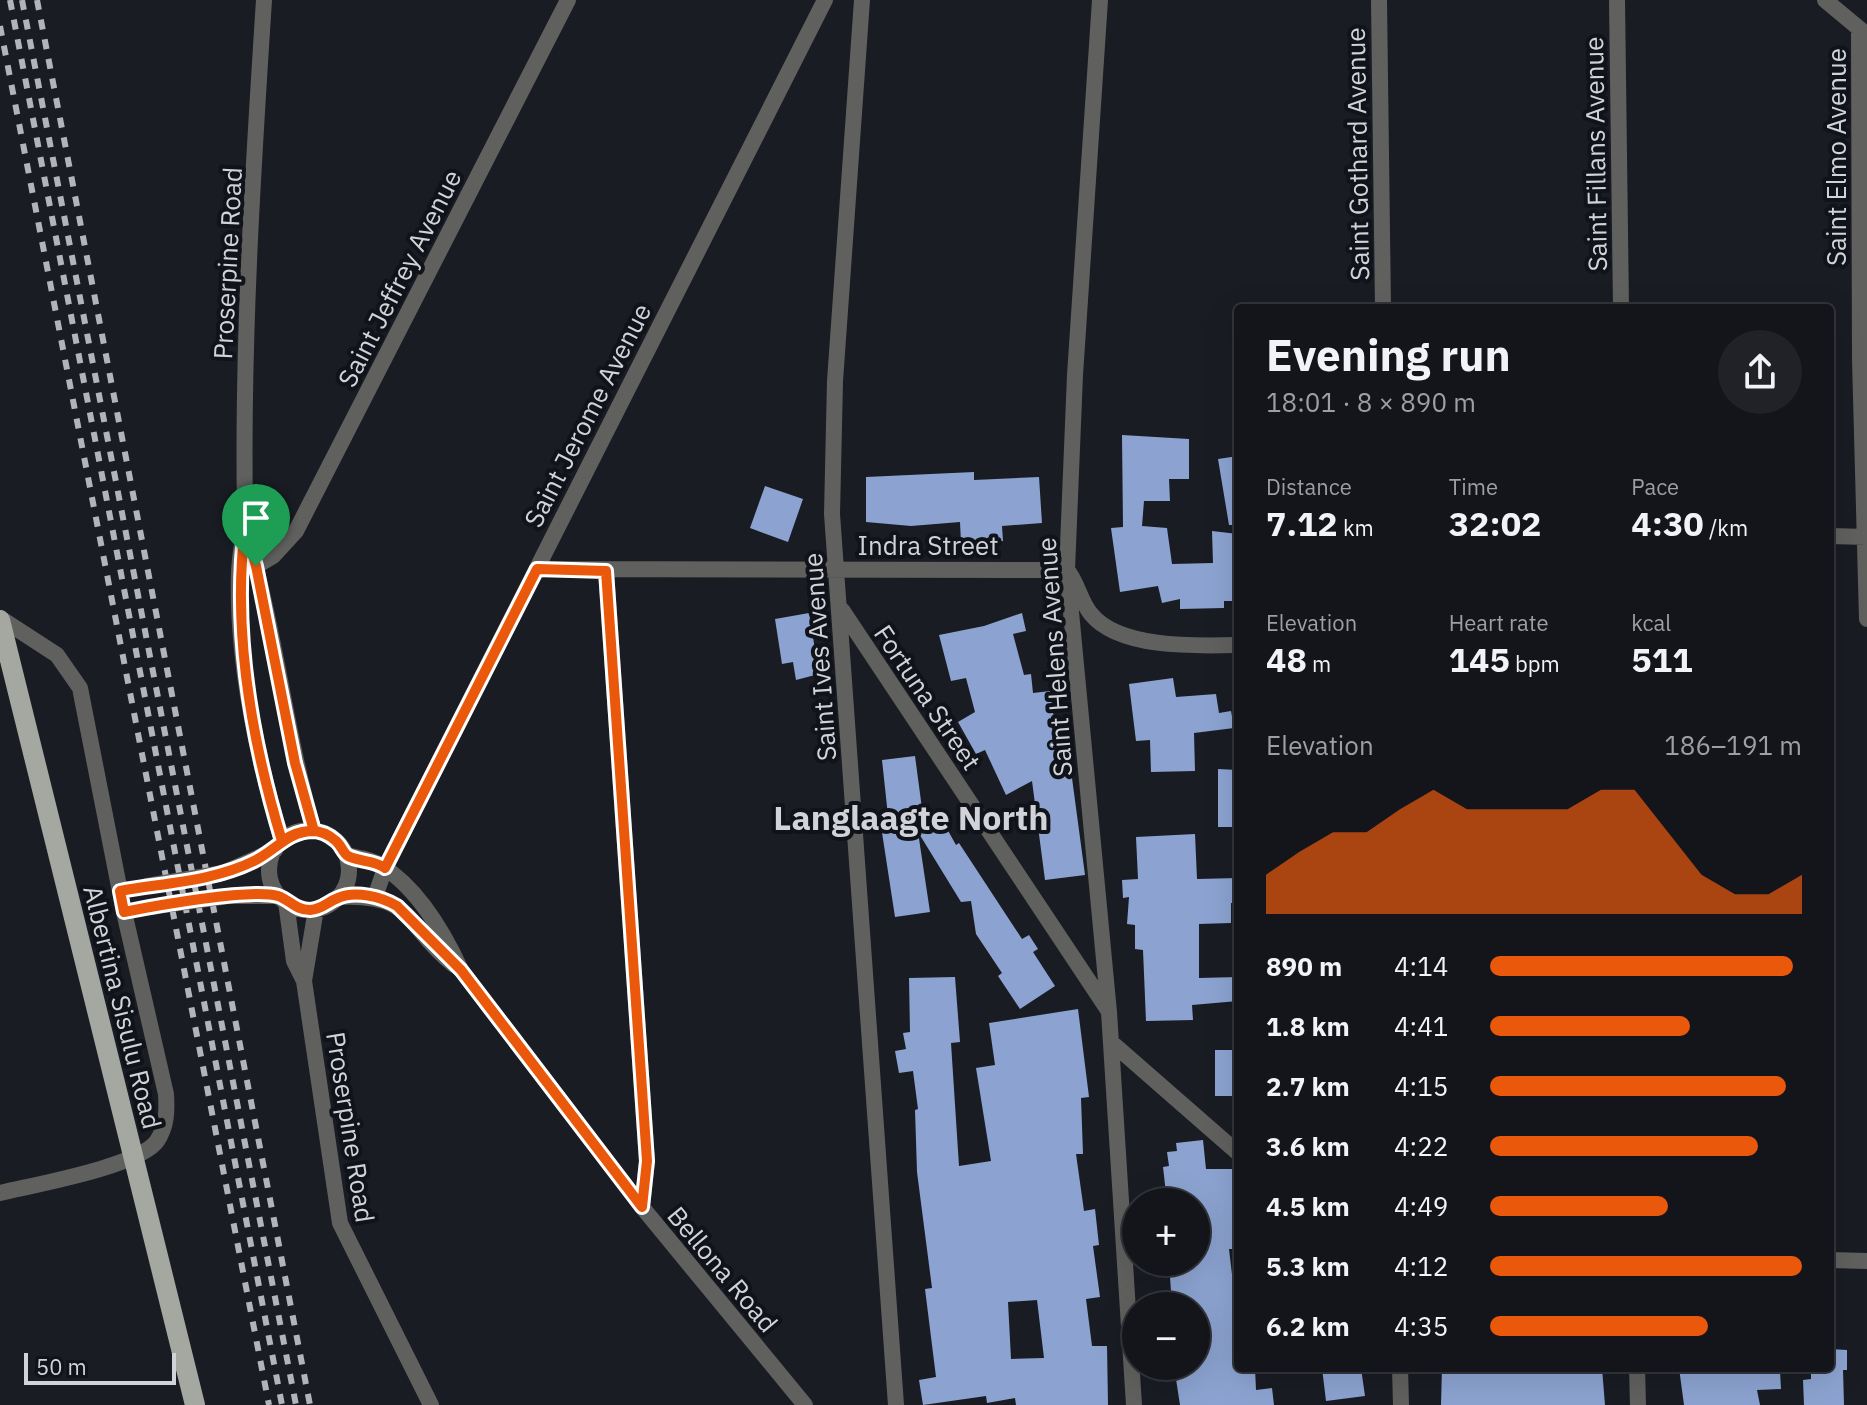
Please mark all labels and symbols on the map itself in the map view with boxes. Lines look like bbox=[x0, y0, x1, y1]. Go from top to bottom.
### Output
street label: Saint Gothard Avenue bbox=[1338, 27, 1376, 281]
street label: Saint Fillans Avenue bbox=[1576, 36, 1614, 272]
street label: Saint Elmo Avenue bbox=[1819, 48, 1853, 266]
street label: Saint Jeffrey Avenue bbox=[330, 164, 468, 392]
street label: Proserpine Road bbox=[205, 166, 249, 360]
street label: Saint Jerome Avenue bbox=[516, 297, 658, 533]
pin bbox=[222, 484, 290, 566]
street label: Indra Street bbox=[857, 528, 999, 562]
street label: Saint Helens Avenue bbox=[1029, 536, 1079, 778]
street label: Saint Ives Avenue bbox=[795, 552, 843, 762]
street label: Fortuna Street bbox=[867, 618, 989, 776]
district label: Langlaagte North bbox=[773, 795, 1049, 839]
street label: Albertina Sisulu Road bbox=[76, 882, 170, 1132]
street label: Proserpine Road bbox=[319, 1029, 383, 1225]
street label: Bellona Road bbox=[660, 1199, 786, 1339]
scale bar bbox=[24, 1349, 176, 1385]

